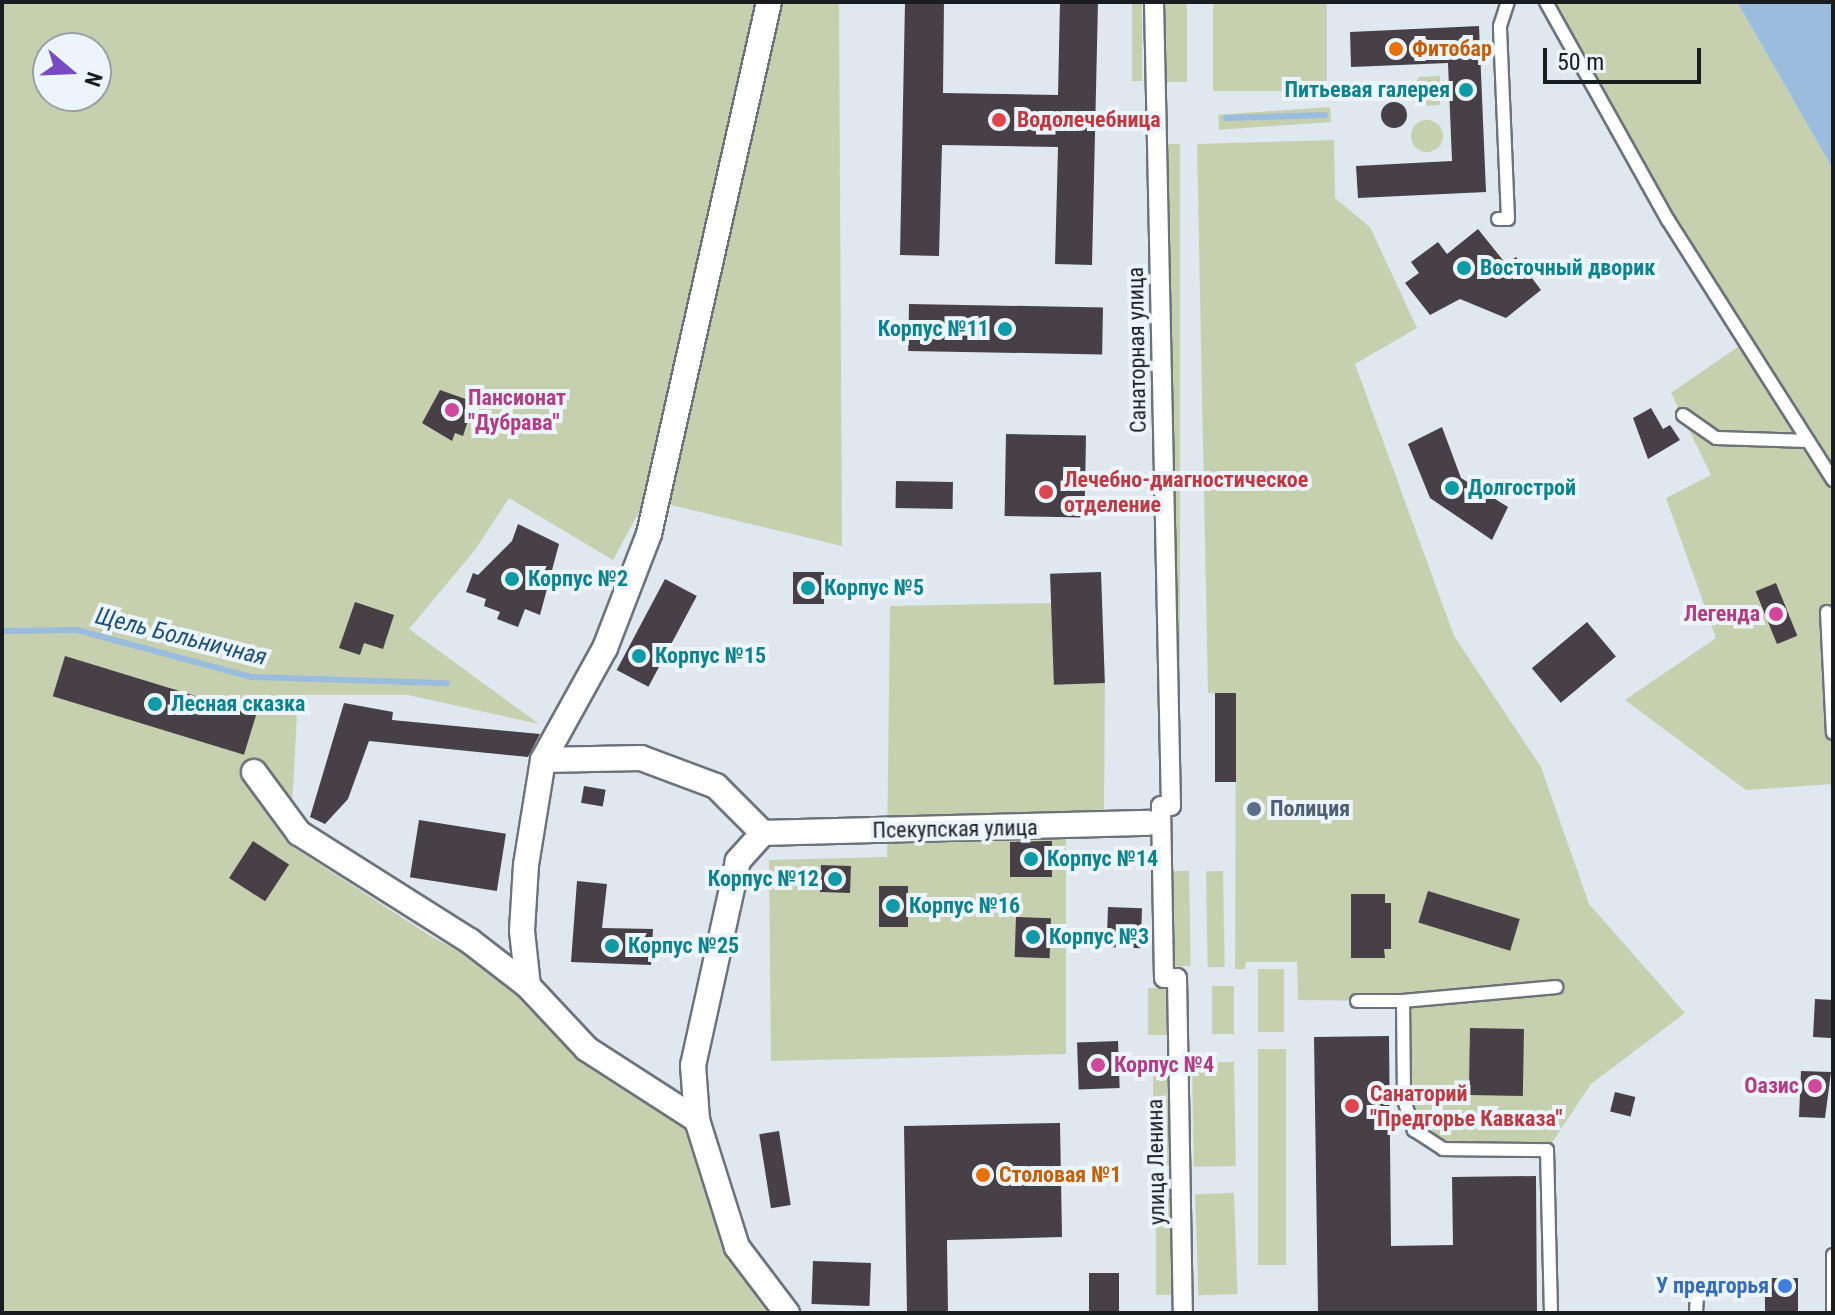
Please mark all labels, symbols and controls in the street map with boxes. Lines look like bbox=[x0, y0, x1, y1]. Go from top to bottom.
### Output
north arrow bbox=[32, 32, 112, 112]
scale bar bbox=[1547, 32, 1705, 82]
place label: Фитобар bbox=[1412, 36, 1492, 62]
marker: Фитобар bbox=[1387, 40, 1405, 58]
text: 50 m bbox=[1557, 48, 1604, 76]
text: N bbox=[79, 69, 107, 90]
place label: Питьевая галерея bbox=[1285, 77, 1450, 103]
marker: Питьевая галерея bbox=[1457, 81, 1475, 99]
place label: Водолечебница bbox=[1017, 107, 1161, 133]
marker: Водолечебница bbox=[988, 109, 1010, 131]
place label: Восточный дворик bbox=[1480, 255, 1655, 281]
marker: Восточный дворик bbox=[1455, 259, 1473, 277]
street label: Санаторная улица bbox=[1122, 267, 1152, 433]
place label: Корпус №11 bbox=[878, 316, 989, 342]
marker: Корпус №11 bbox=[996, 320, 1014, 338]
place label: Пансионат "Дубрава" bbox=[468, 384, 566, 436]
marker: Пансионат "Дубрава" bbox=[443, 401, 461, 419]
place label: Лечебно-диагностическое отделение bbox=[1064, 466, 1308, 518]
place label: Долгострой bbox=[1468, 475, 1576, 501]
marker: Долгострой bbox=[1443, 479, 1461, 497]
marker: Лечебно-диагностическое отделение bbox=[1035, 481, 1057, 503]
place label: Корпус №2 bbox=[528, 566, 628, 592]
marker: Корпус №2 bbox=[503, 570, 521, 588]
place label: Корпус №5 bbox=[824, 575, 924, 601]
marker: Корпус №5 bbox=[799, 579, 817, 597]
place label: Легенда bbox=[1684, 601, 1760, 627]
water label: Щель Больничная bbox=[92, 602, 270, 672]
marker: Легенда bbox=[1767, 605, 1785, 623]
place label: Корпус №15 bbox=[655, 643, 766, 669]
marker: Корпус №15 bbox=[630, 647, 648, 665]
place label: Лесная сказка bbox=[171, 691, 305, 717]
marker: Лесная сказка bbox=[146, 695, 164, 713]
place label: Полиция bbox=[1270, 796, 1350, 822]
marker: Полиция bbox=[1245, 800, 1263, 818]
street label: Псекупская улица bbox=[872, 814, 1038, 844]
place label: Корпус №14 bbox=[1047, 846, 1158, 872]
marker: Корпус №14 bbox=[1022, 850, 1040, 868]
place label: Корпус №12 bbox=[708, 866, 819, 892]
marker: Корпус №12 bbox=[826, 870, 844, 888]
place label: Корпус №16 bbox=[909, 893, 1020, 919]
marker: Корпус №16 bbox=[884, 897, 902, 915]
place label: Корпус №3 bbox=[1049, 924, 1149, 950]
marker: Корпус №3 bbox=[1024, 928, 1042, 946]
place label: Корпус №25 bbox=[628, 933, 739, 959]
marker: Корпус №25 bbox=[603, 937, 621, 955]
place label: Корпус №4 bbox=[1114, 1052, 1214, 1078]
marker: Корпус №4 bbox=[1089, 1056, 1107, 1074]
place label: Оазис bbox=[1744, 1073, 1799, 1099]
marker: Оазис bbox=[1806, 1077, 1824, 1095]
place label: Санаторий "Предгорье Кавказа" bbox=[1370, 1080, 1563, 1132]
marker: Санаторий "Предгорье Кавказа" bbox=[1341, 1095, 1363, 1117]
street label: улица Ленина bbox=[1142, 1099, 1170, 1225]
place label: Столовая №1 bbox=[999, 1162, 1121, 1188]
marker: Столовая №1 bbox=[974, 1166, 992, 1184]
place label: У предгорья bbox=[1656, 1273, 1769, 1299]
marker: У предгорья bbox=[1776, 1277, 1794, 1295]

